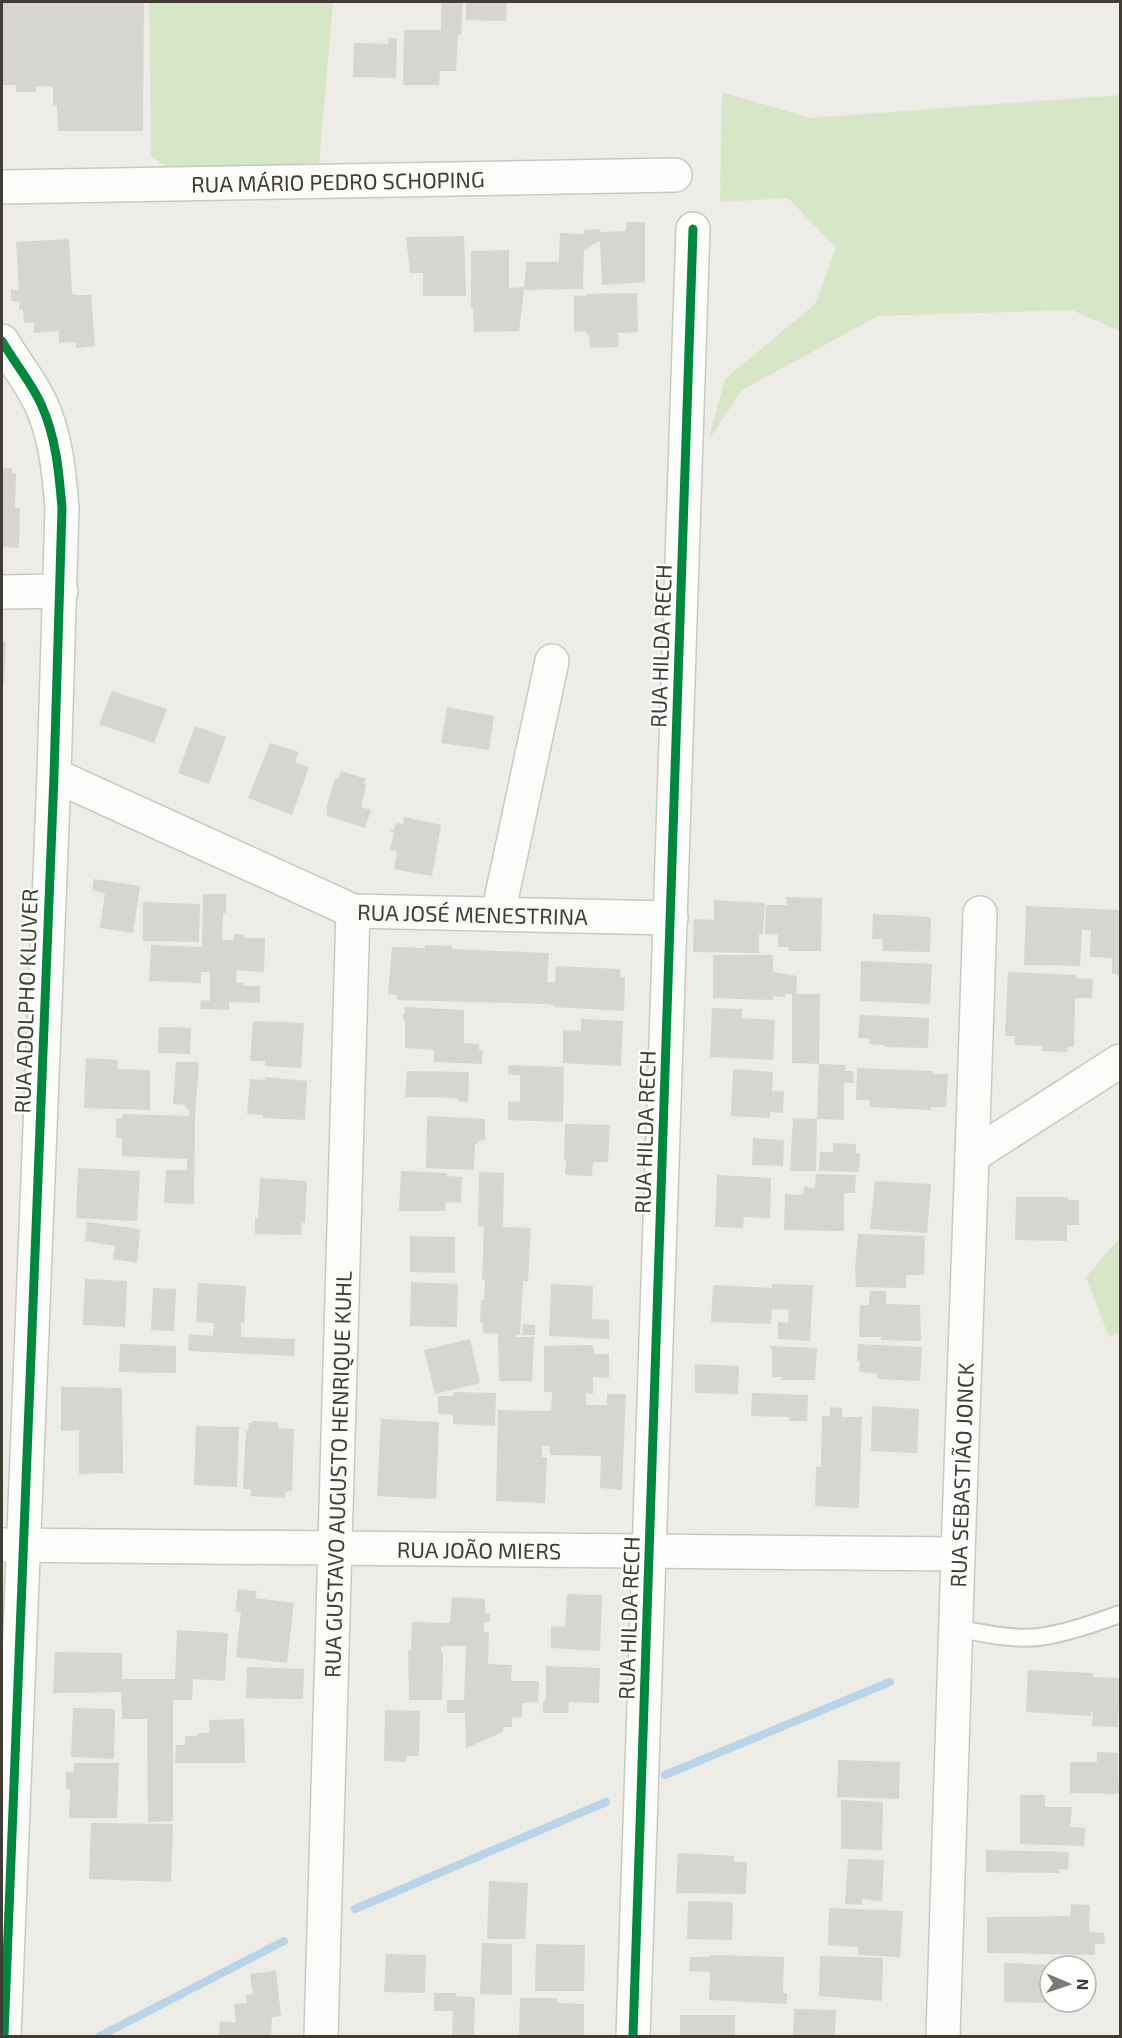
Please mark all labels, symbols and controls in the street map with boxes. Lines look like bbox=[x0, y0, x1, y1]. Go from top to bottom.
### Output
street label: RUA MÁRIO PEDRO SCHOPING bbox=[191, 165, 485, 197]
street label: RUA HILDA RECH bbox=[644, 564, 676, 728]
street label: RUA ADOLPHO KLUVER bbox=[8, 888, 42, 1114]
street label: RUA JOSÉ MENESTRINA bbox=[357, 898, 588, 929]
street label: RUA HILDA RECH bbox=[628, 1050, 660, 1214]
street label: RUA GUSTAVO AUGUSTO HENRIQUE KUHL bbox=[318, 1270, 356, 1678]
street label: RUA SEBASTIÃO JONCK bbox=[944, 1362, 978, 1588]
street label: RUA JOÃO MIERS bbox=[397, 1536, 561, 1563]
street label: RUA HILDA RECH bbox=[612, 1536, 644, 1700]
north arrow bbox=[1038, 1954, 1098, 2014]
text: N bbox=[1074, 1978, 1093, 1991]

